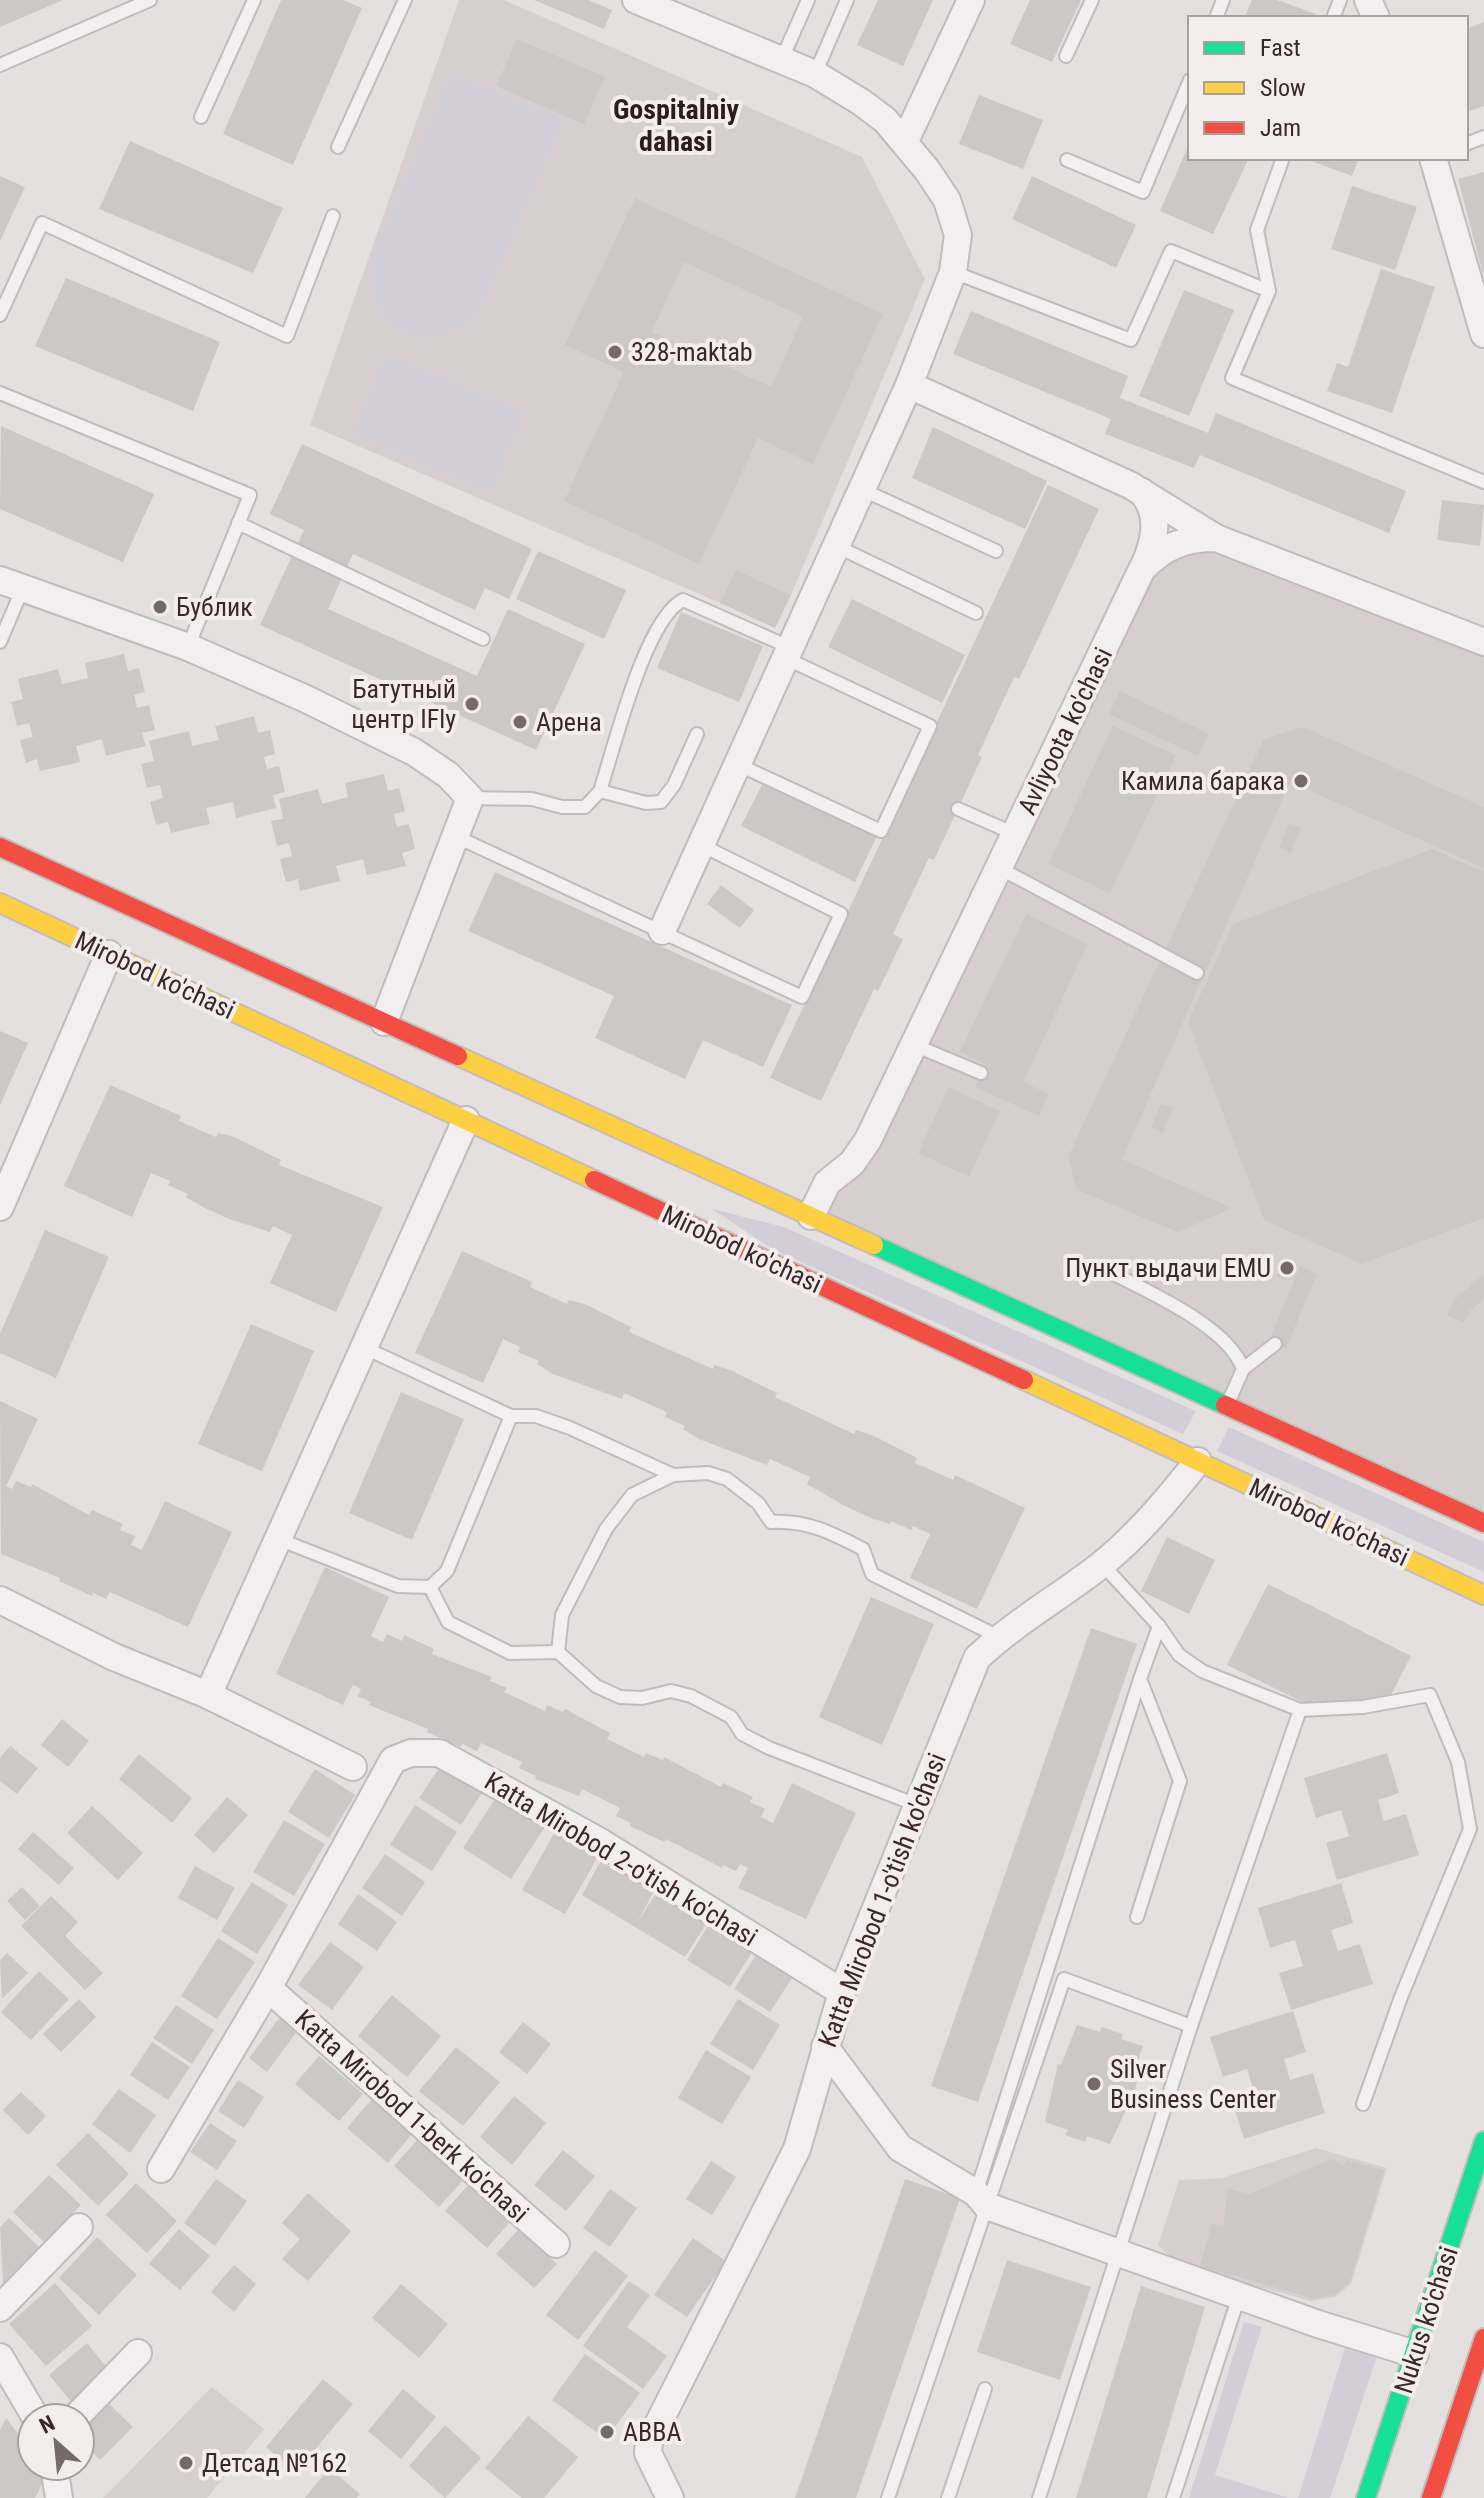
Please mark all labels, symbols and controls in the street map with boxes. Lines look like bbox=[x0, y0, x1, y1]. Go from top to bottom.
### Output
legend bbox=[1188, 16, 1468, 160]
text: Fast bbox=[1260, 34, 1301, 62]
text: Slow bbox=[1260, 74, 1306, 102]
district label: Gospitalniy dahasi bbox=[613, 93, 740, 158]
text: Jam bbox=[1260, 114, 1301, 142]
place label: 328-maktab bbox=[631, 337, 753, 367]
marker: 328-maktab bbox=[606, 343, 624, 361]
place label: Бублик bbox=[176, 592, 253, 622]
marker: Бублик bbox=[151, 598, 169, 616]
street label: Avliyoota ko'chasi bbox=[1012, 643, 1118, 819]
place label: Батутный центр IFly bbox=[351, 674, 456, 734]
marker: Батутный центр IFly bbox=[463, 695, 481, 713]
place label: Арена bbox=[536, 707, 602, 737]
marker: Арена bbox=[511, 713, 529, 731]
place label: Камила барака bbox=[1121, 766, 1285, 796]
marker: Камила барака bbox=[1292, 772, 1310, 790]
street label: Mirobod ko'chasi bbox=[70, 925, 240, 1025]
street label: Mirobod ko'chasi bbox=[657, 1199, 827, 1299]
place label: Пункт выдачи EMU bbox=[1065, 1253, 1271, 1283]
marker: Пункт выдачи EMU bbox=[1278, 1259, 1296, 1277]
street label: Mirobod ko'chasi bbox=[1244, 1472, 1414, 1572]
street label: Katta Mirobod 1-o'tish ko'chasi bbox=[812, 1749, 952, 2051]
street label: Katta Mirobod 2-o'tish ko'chasi bbox=[479, 1766, 763, 1952]
street label: Katta Mirobod 1-berk ko'chasi bbox=[289, 2003, 535, 2229]
place label: Silver Business Center bbox=[1110, 2054, 1276, 2114]
marker: Silver Business Center bbox=[1085, 2075, 1103, 2093]
street label: Nukus ko'chasi bbox=[1388, 2243, 1464, 2397]
north arrow bbox=[16, 2402, 96, 2482]
text: N bbox=[35, 2410, 59, 2439]
place label: ABBA bbox=[623, 2417, 681, 2447]
marker: ABBA bbox=[598, 2423, 616, 2441]
place label: Детсад №162 bbox=[202, 2448, 347, 2478]
marker: Детсад №162 bbox=[177, 2454, 195, 2472]

